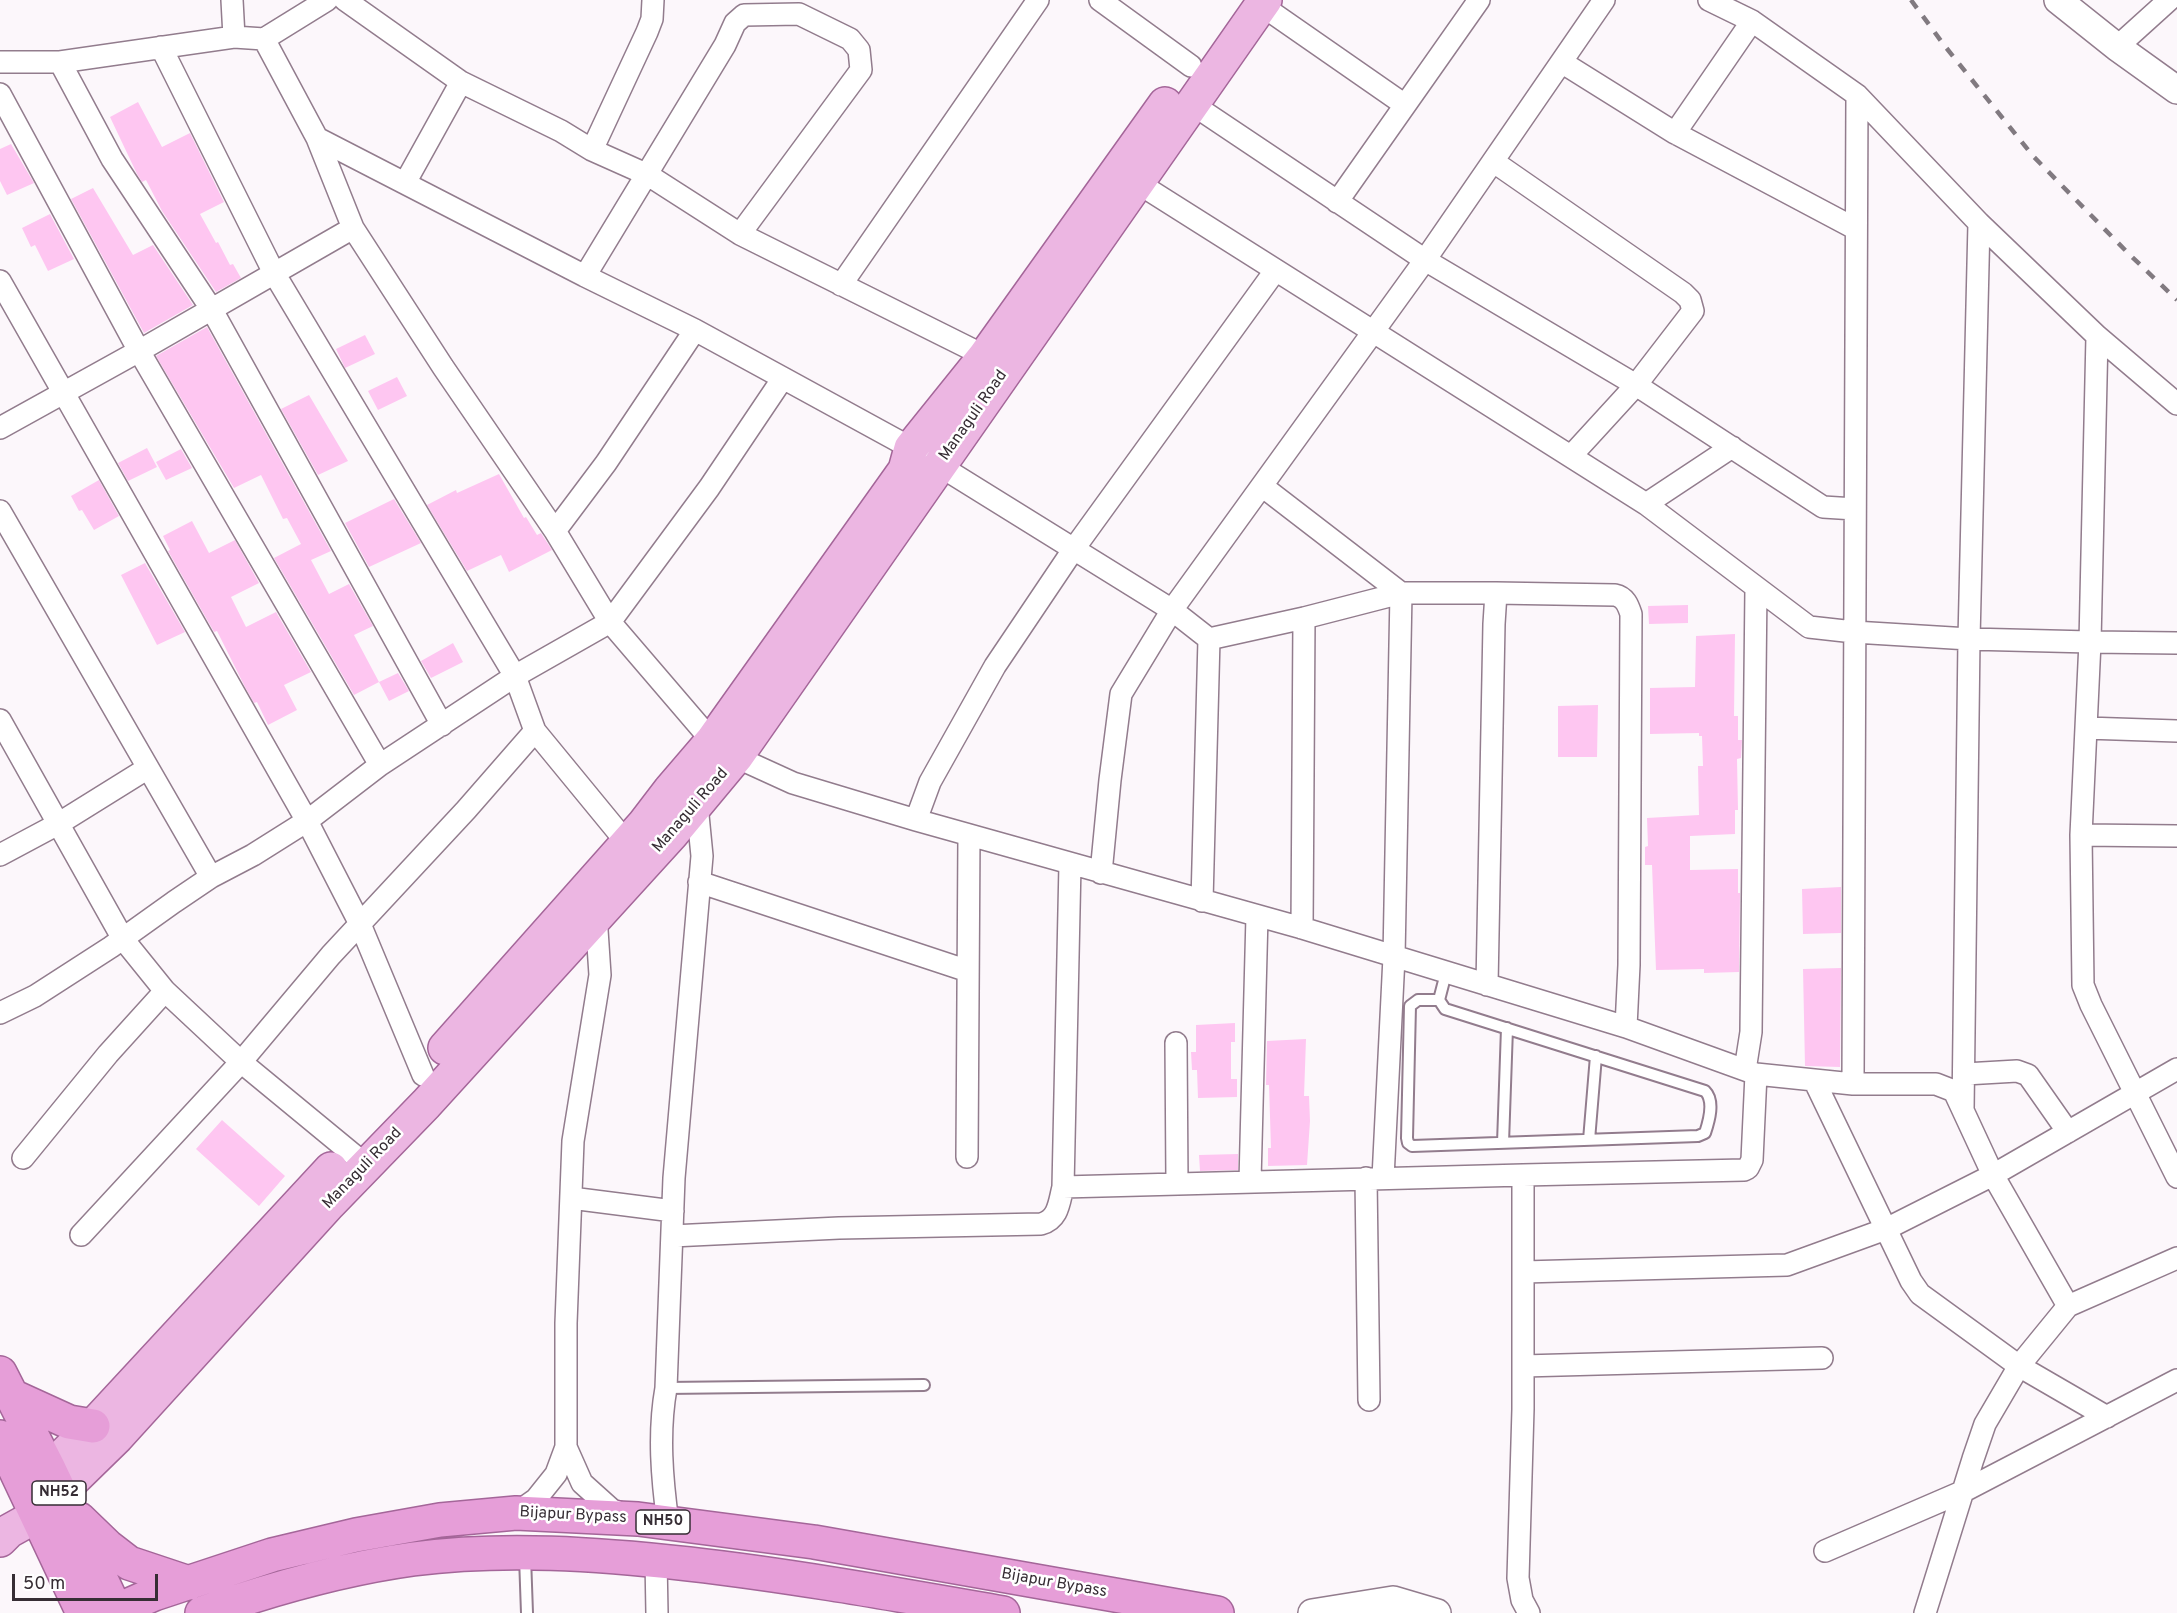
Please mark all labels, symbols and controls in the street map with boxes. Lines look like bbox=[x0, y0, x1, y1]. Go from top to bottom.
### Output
street label: Managuli Road bbox=[936, 367, 1012, 465]
street label: Managuli Road bbox=[649, 765, 733, 857]
street label: Managuli Road bbox=[319, 1124, 407, 1214]
road number: NH52 bbox=[32, 1481, 86, 1505]
street label: Bijapur Bypass bbox=[519, 1504, 627, 1528]
road number: NH50 bbox=[636, 1510, 690, 1534]
scale bar bbox=[15, 1562, 160, 1600]
street label: Bijapur Bypass bbox=[1000, 1565, 1108, 1603]
text: 50 m bbox=[23, 1573, 65, 1596]

